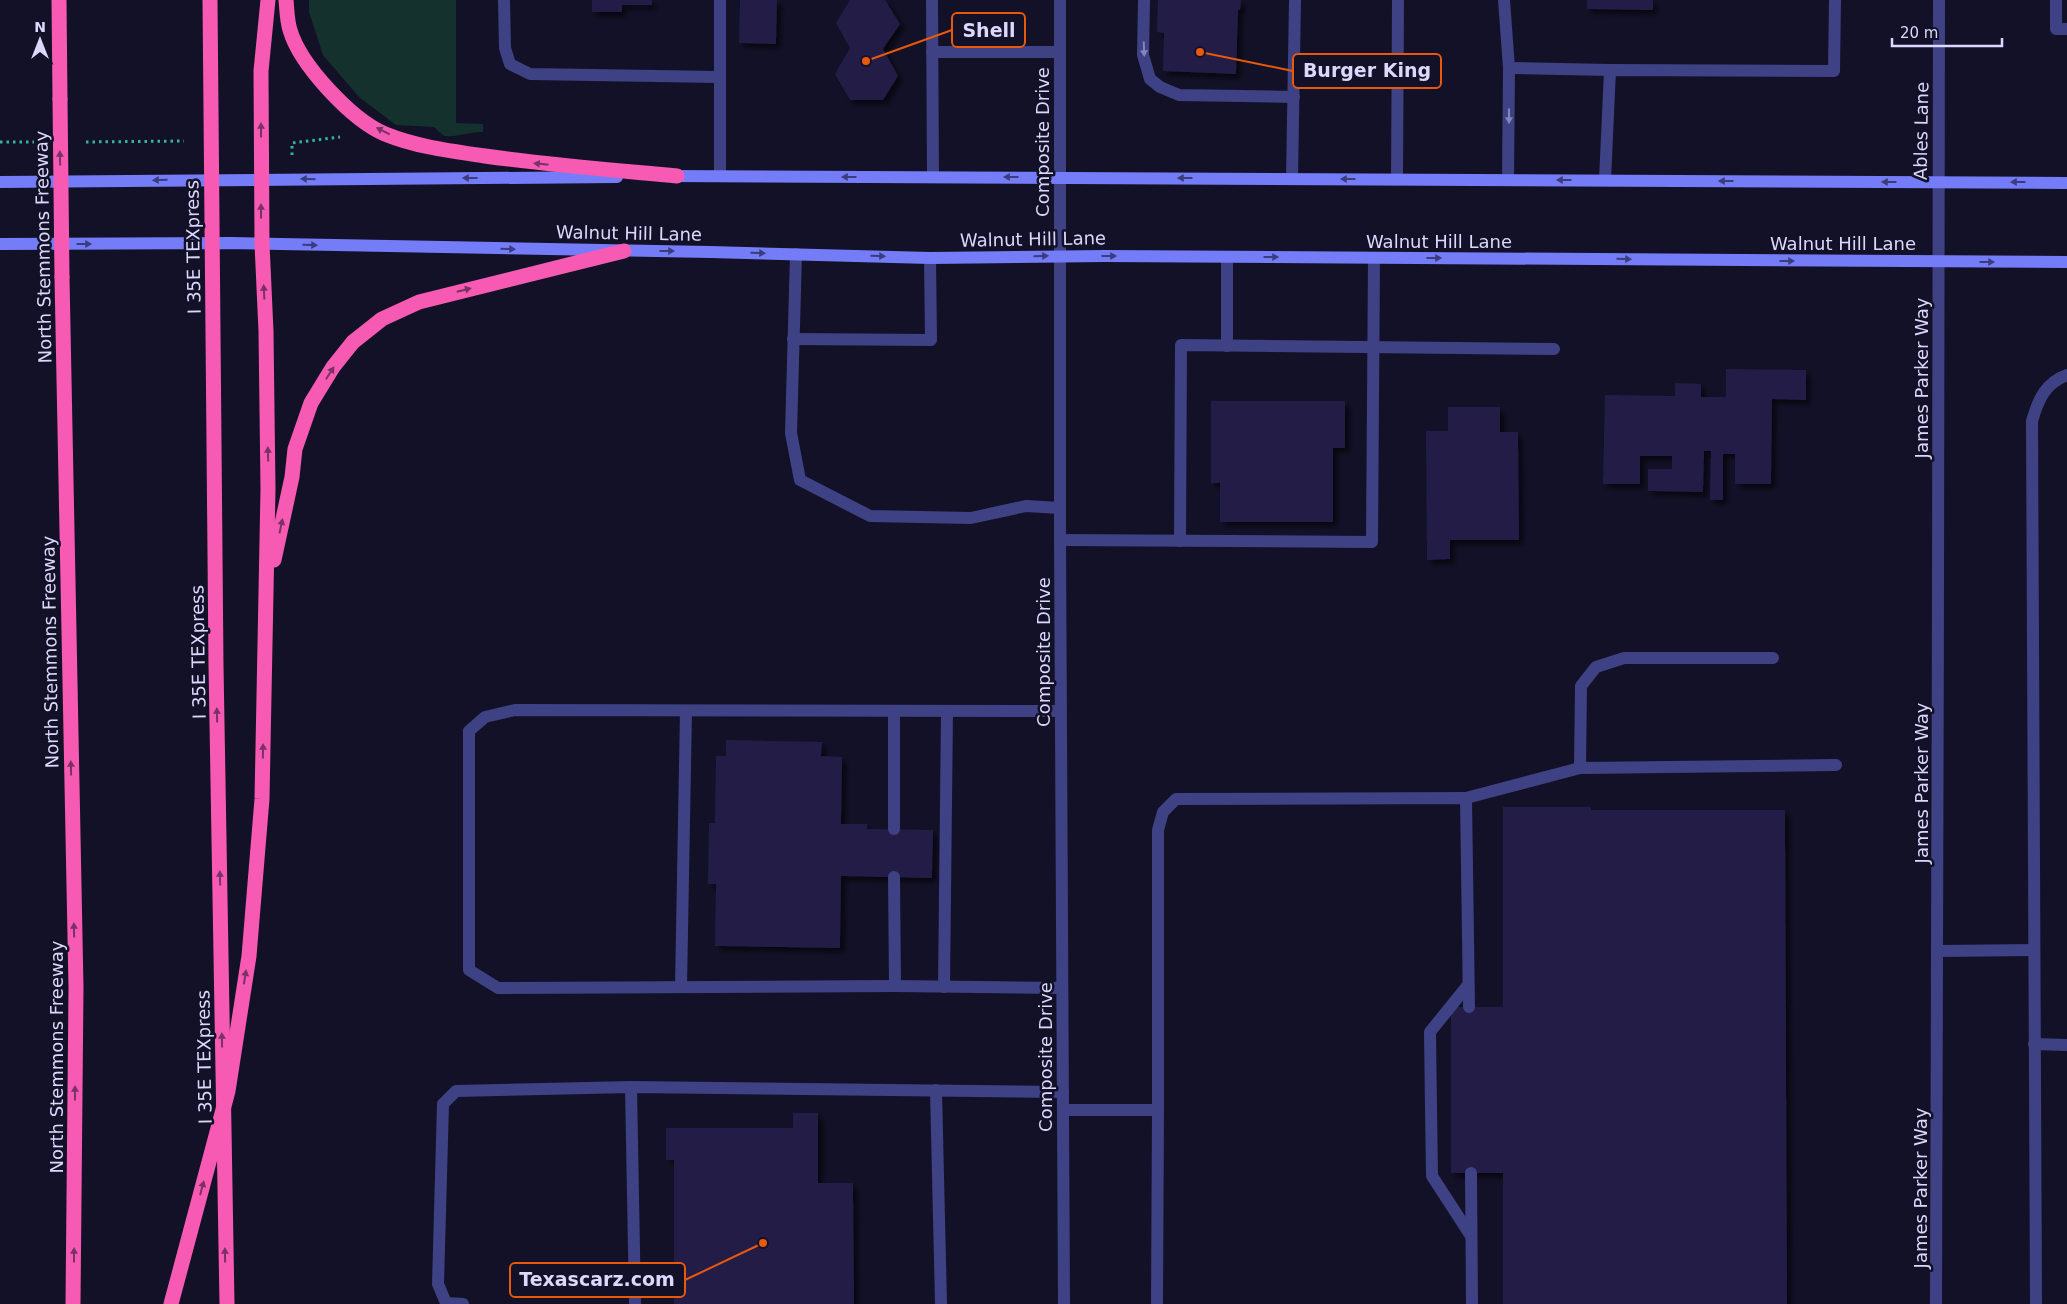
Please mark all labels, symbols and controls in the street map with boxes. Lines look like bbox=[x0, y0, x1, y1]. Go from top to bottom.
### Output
callout: Shell bbox=[952, 13, 1025, 47]
north arrow bbox=[15, 15, 65, 65]
scale bar bbox=[1892, 15, 2002, 47]
text: N bbox=[34, 19, 46, 35]
text: Shell bbox=[962, 19, 1016, 41]
text: 20 m bbox=[1900, 24, 1938, 42]
one-way arrow bbox=[1140, 41, 1148, 57]
callout: Burger King bbox=[1293, 54, 1441, 88]
text: Burger King bbox=[1303, 59, 1431, 81]
street label: Composite Drive bbox=[1032, 67, 1053, 217]
street label: Ables Lane bbox=[1910, 82, 1932, 180]
one-way arrow bbox=[1505, 109, 1513, 125]
one-way arrow bbox=[257, 121, 265, 137]
one-way arrow bbox=[375, 127, 390, 135]
street label: North Stemmons Freeway bbox=[30, 130, 56, 364]
one-way arrow bbox=[56, 150, 64, 166]
one-way arrow bbox=[533, 160, 549, 168]
one-way arrow bbox=[840, 173, 856, 181]
one-way arrow bbox=[1003, 173, 1019, 181]
one-way arrow bbox=[462, 174, 478, 182]
one-way arrow bbox=[1177, 174, 1193, 182]
one-way arrow bbox=[300, 175, 316, 183]
one-way arrow bbox=[1340, 175, 1356, 183]
one-way arrow bbox=[152, 176, 168, 184]
one-way arrow bbox=[1556, 176, 1572, 184]
one-way arrow bbox=[1718, 177, 1734, 185]
one-way arrow bbox=[1881, 178, 1897, 186]
one-way arrow bbox=[2010, 178, 2026, 186]
street label: I 35E TEXpress bbox=[181, 180, 205, 314]
one-way arrow bbox=[257, 203, 265, 219]
street label: Walnut Hill Lane bbox=[556, 221, 702, 245]
street label: Walnut Hill Lane bbox=[960, 227, 1106, 251]
street label: Walnut Hill Lane bbox=[1366, 231, 1512, 252]
street label: Walnut Hill Lane bbox=[1770, 233, 1916, 254]
one-way arrow bbox=[76, 240, 92, 248]
one-way arrow bbox=[303, 241, 319, 249]
one-way arrow bbox=[500, 245, 516, 253]
one-way arrow bbox=[659, 247, 675, 255]
one-way arrow bbox=[751, 249, 767, 257]
one-way arrow bbox=[870, 252, 886, 260]
one-way arrow bbox=[1033, 252, 1049, 260]
one-way arrow bbox=[1101, 252, 1117, 260]
one-way arrow bbox=[1263, 253, 1279, 261]
one-way arrow bbox=[1426, 254, 1442, 262]
one-way arrow bbox=[1617, 256, 1633, 264]
one-way arrow bbox=[1779, 257, 1795, 265]
one-way arrow bbox=[1979, 258, 1995, 266]
one-way arrow bbox=[259, 284, 267, 300]
one-way arrow bbox=[456, 286, 471, 294]
street label: James Parker Way bbox=[1911, 297, 1932, 459]
one-way arrow bbox=[325, 366, 335, 379]
one-way arrow bbox=[264, 446, 272, 462]
one-way arrow bbox=[278, 517, 286, 533]
street label: North Stemmons Freeway bbox=[37, 535, 63, 769]
street label: Composite Drive bbox=[1033, 577, 1054, 727]
street label: I 35E TEXpress bbox=[186, 585, 210, 719]
street label: James Parker Way bbox=[1911, 702, 1932, 864]
one-way arrow bbox=[213, 707, 221, 723]
one-way arrow bbox=[260, 743, 268, 759]
one-way arrow bbox=[67, 760, 75, 776]
one-way arrow bbox=[216, 870, 224, 886]
one-way arrow bbox=[70, 922, 78, 938]
street label: North Stemmons Freeway bbox=[46, 940, 67, 1173]
one-way arrow bbox=[242, 969, 250, 985]
street label: Composite Drive bbox=[1035, 982, 1056, 1132]
street label: I 35E TEXpress bbox=[192, 990, 216, 1124]
one-way arrow bbox=[218, 1032, 226, 1048]
one-way arrow bbox=[71, 1085, 79, 1101]
street label: James Parker Way bbox=[1910, 1107, 1931, 1269]
one-way arrow bbox=[198, 1180, 206, 1195]
one-way arrow bbox=[70, 1247, 78, 1263]
one-way arrow bbox=[221, 1247, 229, 1263]
callout: Texascarz.com bbox=[510, 1263, 685, 1297]
text: Texascarz.com bbox=[519, 1268, 675, 1290]

